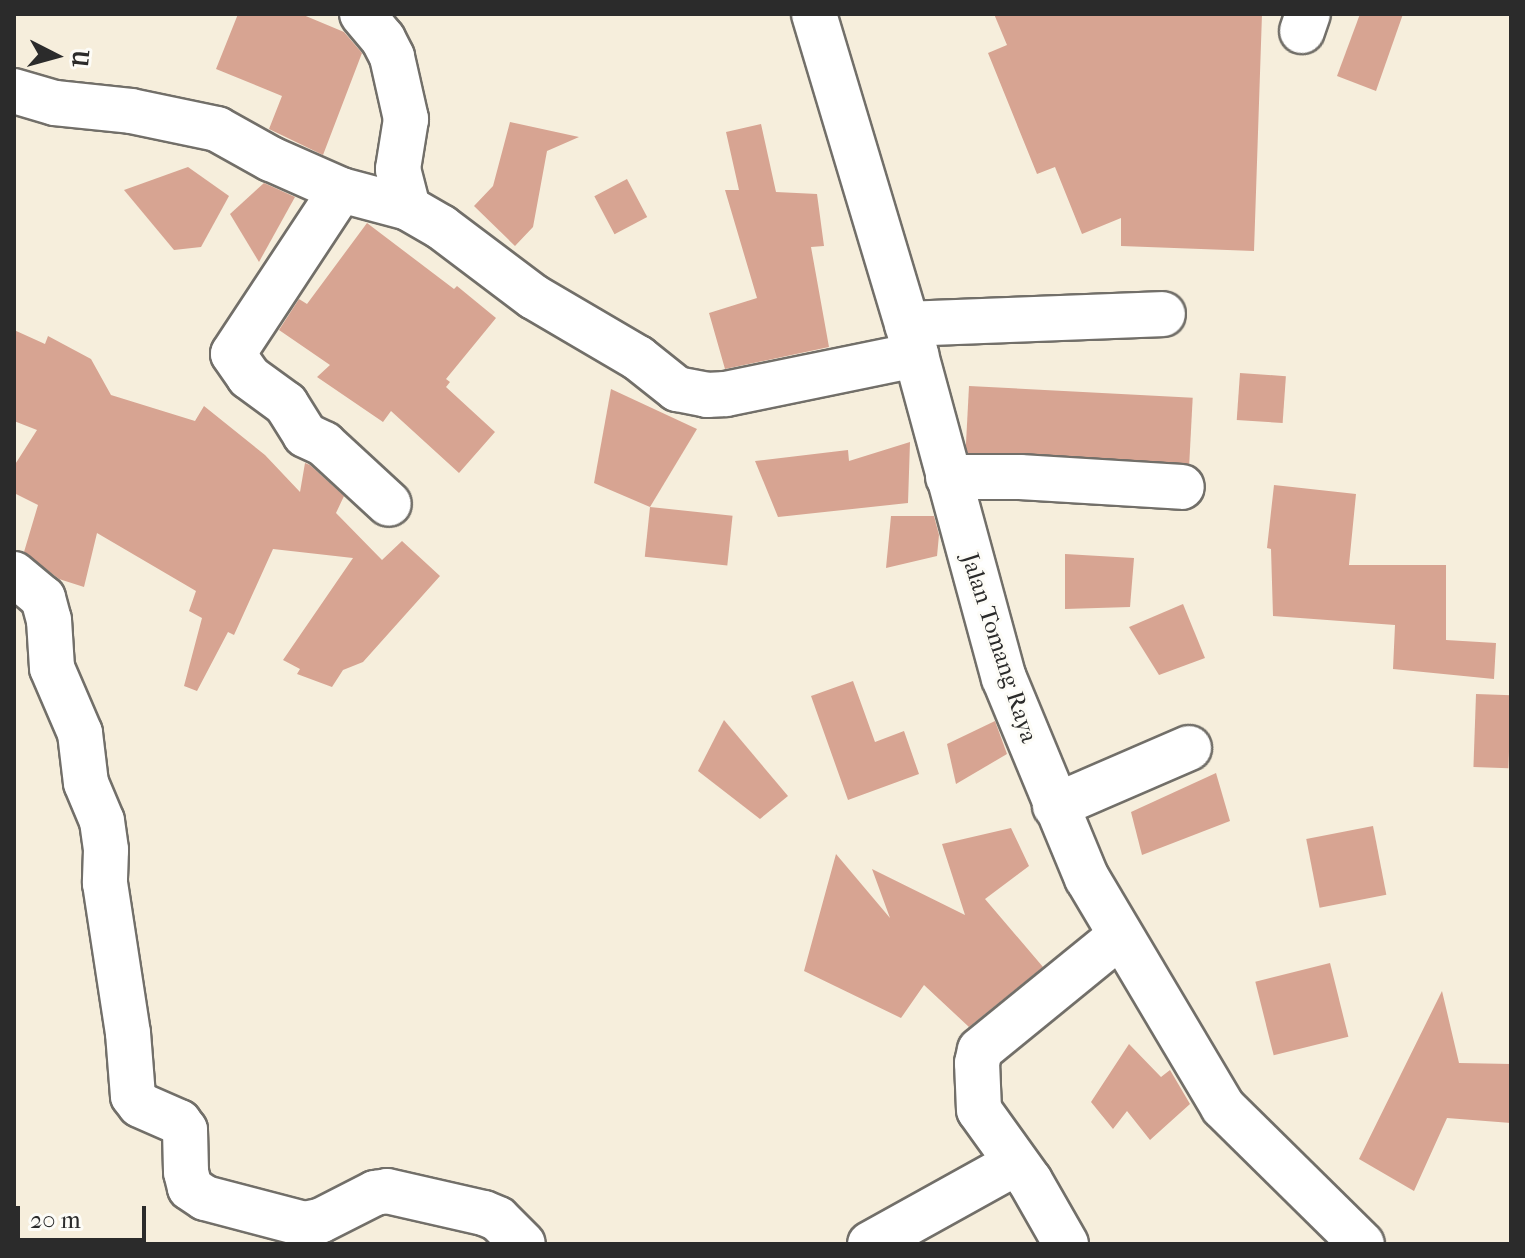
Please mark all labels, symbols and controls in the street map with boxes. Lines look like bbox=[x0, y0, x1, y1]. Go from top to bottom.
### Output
north arrow bbox=[16, 16, 96, 96]
text: U bbox=[66, 49, 94, 68]
street label: Jalan Tomang Raya bbox=[955, 550, 1043, 746]
scale bar bbox=[20, 1190, 150, 1240]
text: 20 m bbox=[30, 1206, 81, 1234]

